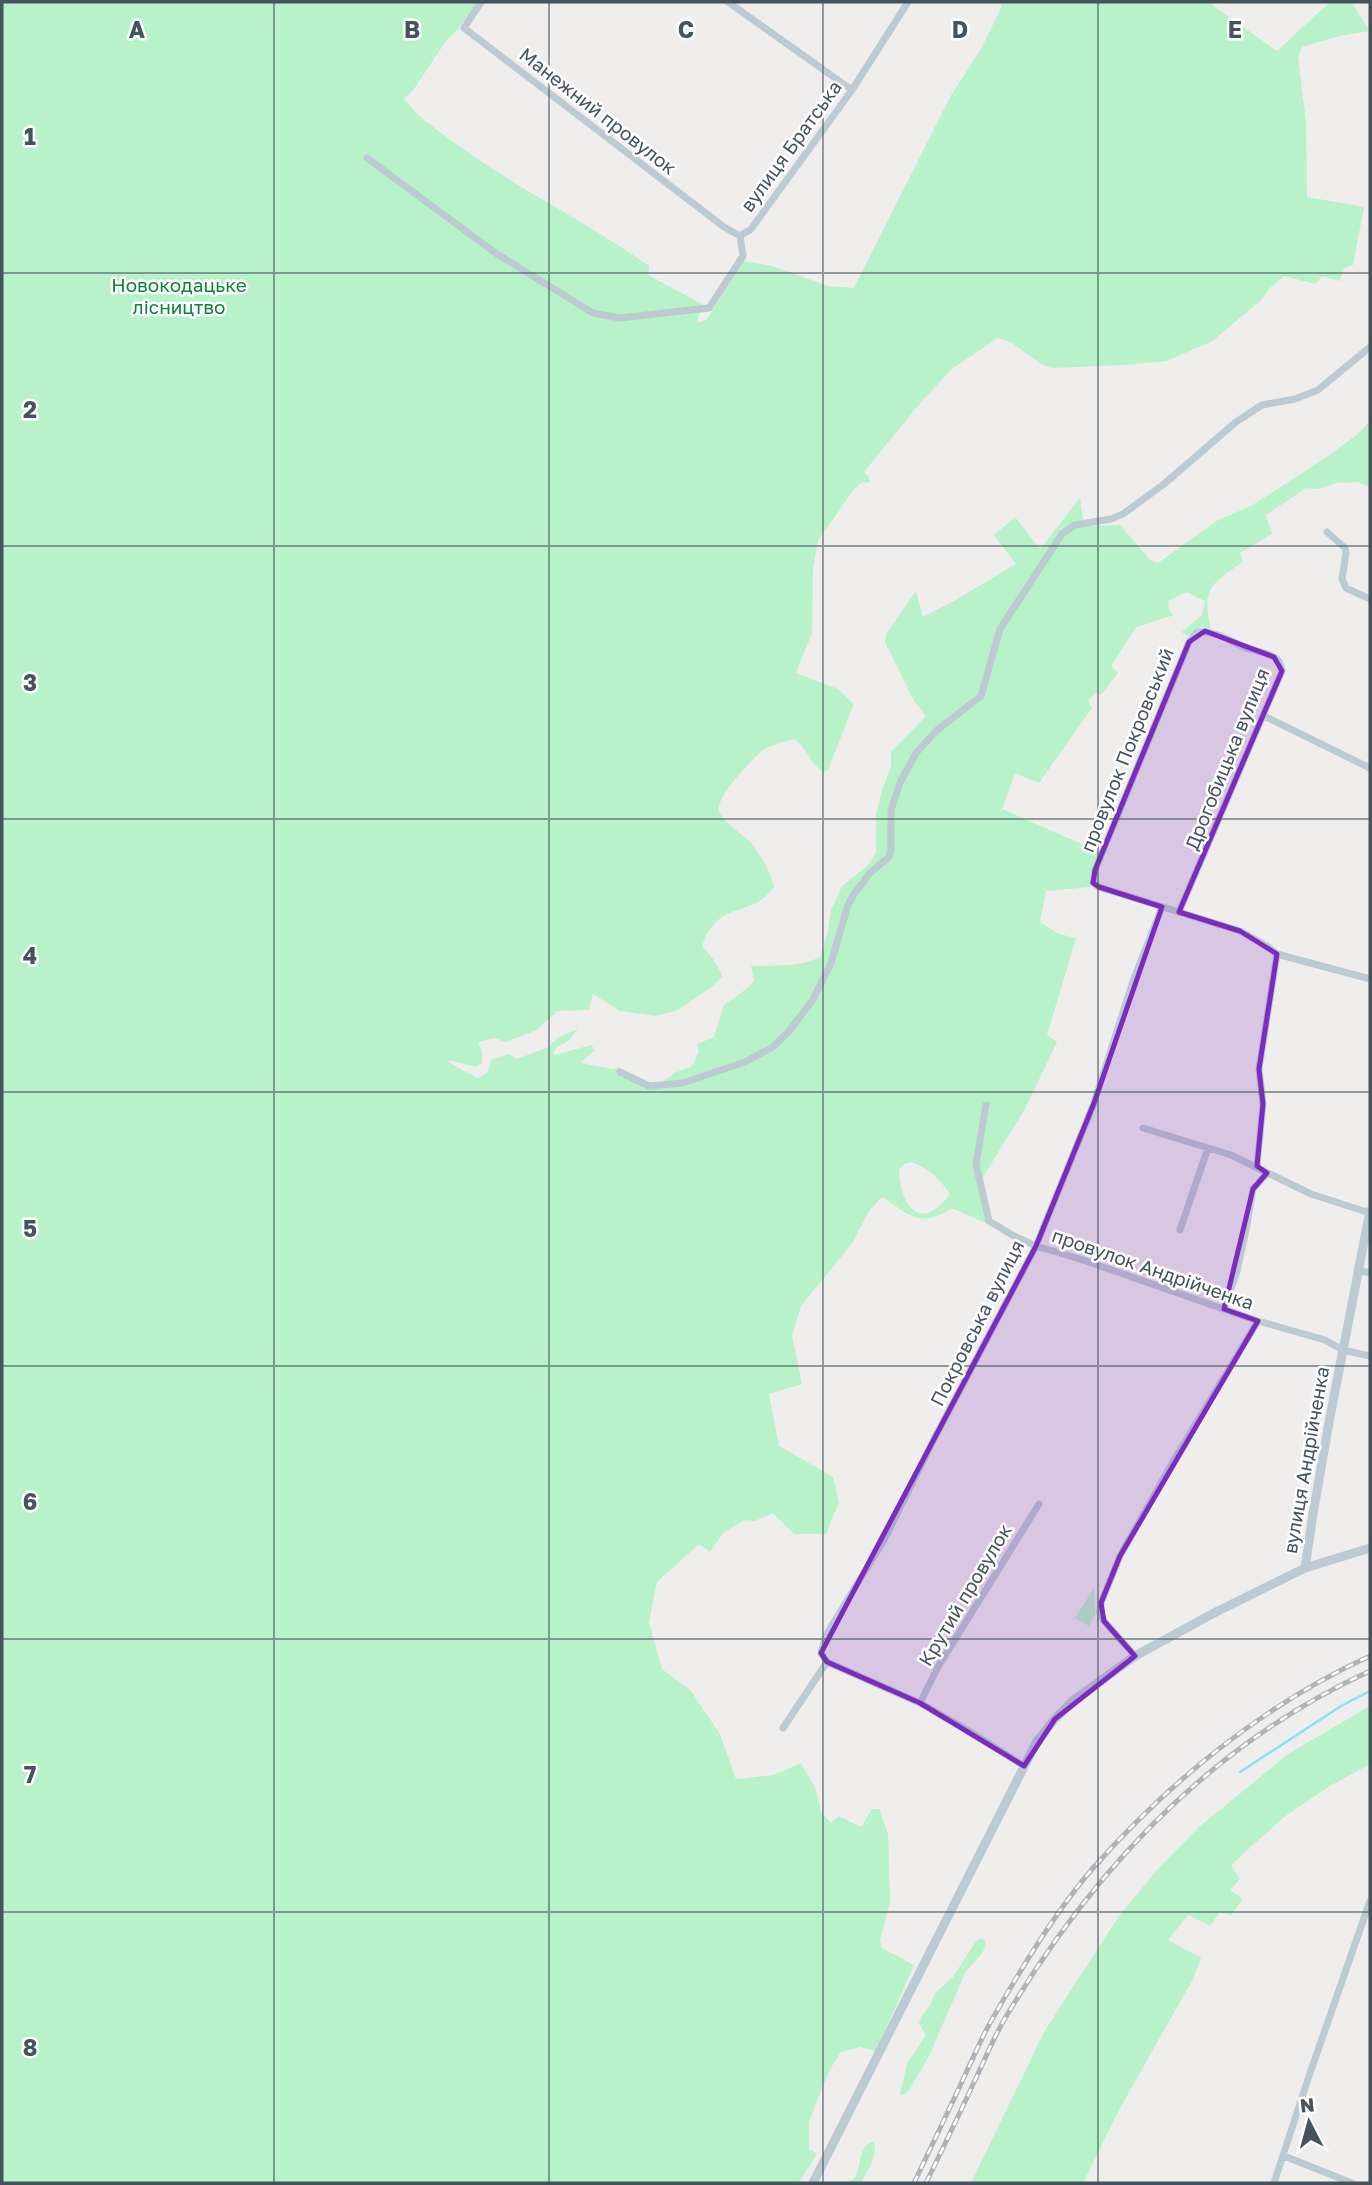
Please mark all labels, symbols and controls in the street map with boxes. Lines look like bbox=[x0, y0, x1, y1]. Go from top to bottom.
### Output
text: A bbox=[129, 15, 146, 43]
text: B bbox=[404, 15, 420, 43]
text: C bbox=[678, 15, 694, 43]
text: D bbox=[952, 15, 968, 43]
text: E bbox=[1228, 15, 1242, 43]
street label: Манежний провулок bbox=[515, 42, 681, 179]
street label: вулиця Братська bbox=[735, 76, 846, 216]
text: 1 bbox=[24, 122, 36, 150]
park label: Новокодацьке лісництво bbox=[111, 273, 247, 318]
text: 2 bbox=[23, 395, 37, 423]
street label: провулок Покровський bbox=[1075, 644, 1178, 855]
street label: Дрогобицька вулиця bbox=[1180, 665, 1274, 853]
text: 3 bbox=[23, 668, 37, 696]
text: 4 bbox=[23, 941, 37, 969]
text: 5 bbox=[23, 1214, 37, 1242]
street label: провулок Андрійченка bbox=[1049, 1223, 1257, 1314]
street label: Покровська вулиця bbox=[925, 1236, 1028, 1410]
street label: вулиця Андрійченка bbox=[1278, 1365, 1333, 1555]
text: 6 bbox=[23, 1487, 37, 1515]
street label: Крутий провулок bbox=[913, 1520, 1016, 1670]
text: 7 bbox=[24, 1760, 36, 1788]
text: 8 bbox=[23, 2033, 37, 2061]
north arrow bbox=[1274, 2087, 1344, 2157]
text: N bbox=[1299, 2092, 1316, 2117]

